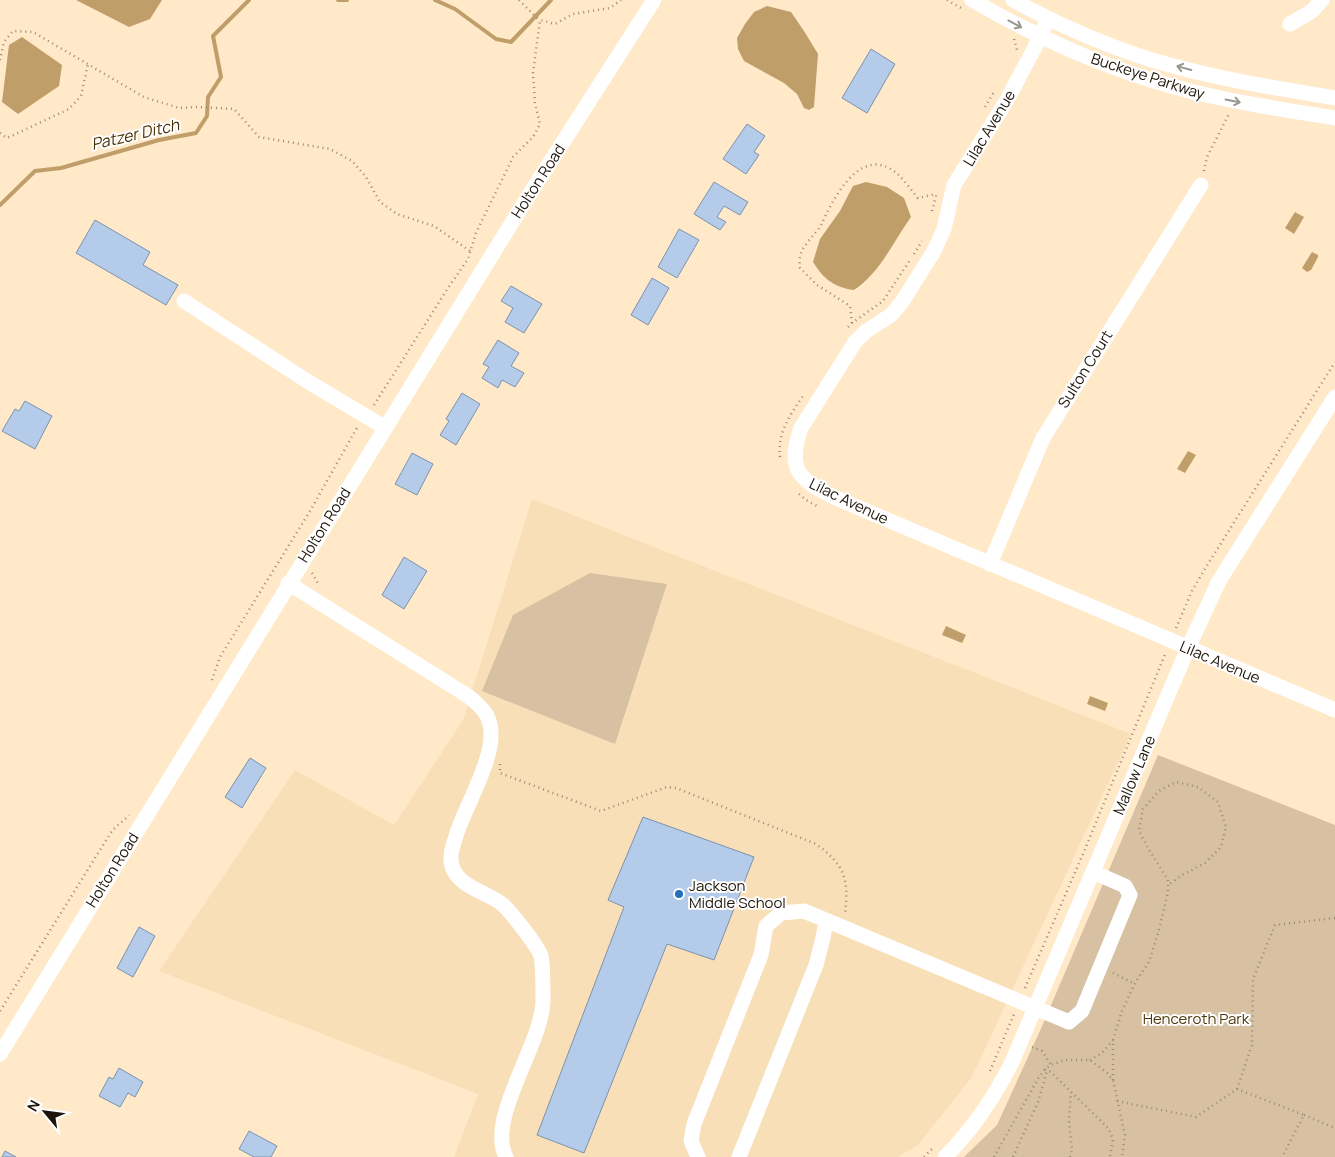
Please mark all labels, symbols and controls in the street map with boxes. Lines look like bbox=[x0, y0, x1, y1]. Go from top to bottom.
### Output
one-way arrow bbox=[1007, 20, 1022, 29]
street label: Buckeye Parkway bbox=[1088, 48, 1208, 104]
one-way arrow bbox=[1177, 63, 1193, 72]
street label: Lilac Avenue bbox=[958, 86, 1020, 170]
one-way arrow bbox=[1225, 96, 1241, 106]
water label: Patzer Ditch bbox=[89, 113, 182, 155]
street label: Holton Road bbox=[506, 140, 570, 222]
street label: Sulton Court bbox=[1053, 326, 1117, 412]
street label: Lilac Avenue bbox=[806, 473, 892, 529]
street label: Holton Road bbox=[293, 484, 355, 566]
street label: Lilac Avenue bbox=[1176, 636, 1264, 688]
street label: Mallow Lane bbox=[1108, 732, 1160, 818]
street label: Holton Road bbox=[81, 829, 143, 911]
place label: Jackson Middle School bbox=[689, 875, 786, 913]
marker: Jackson Middle School bbox=[673, 888, 685, 900]
park label: Henceroth Park bbox=[1143, 1008, 1250, 1029]
north arrow bbox=[20, 1087, 70, 1137]
text: N bbox=[22, 1096, 44, 1114]

